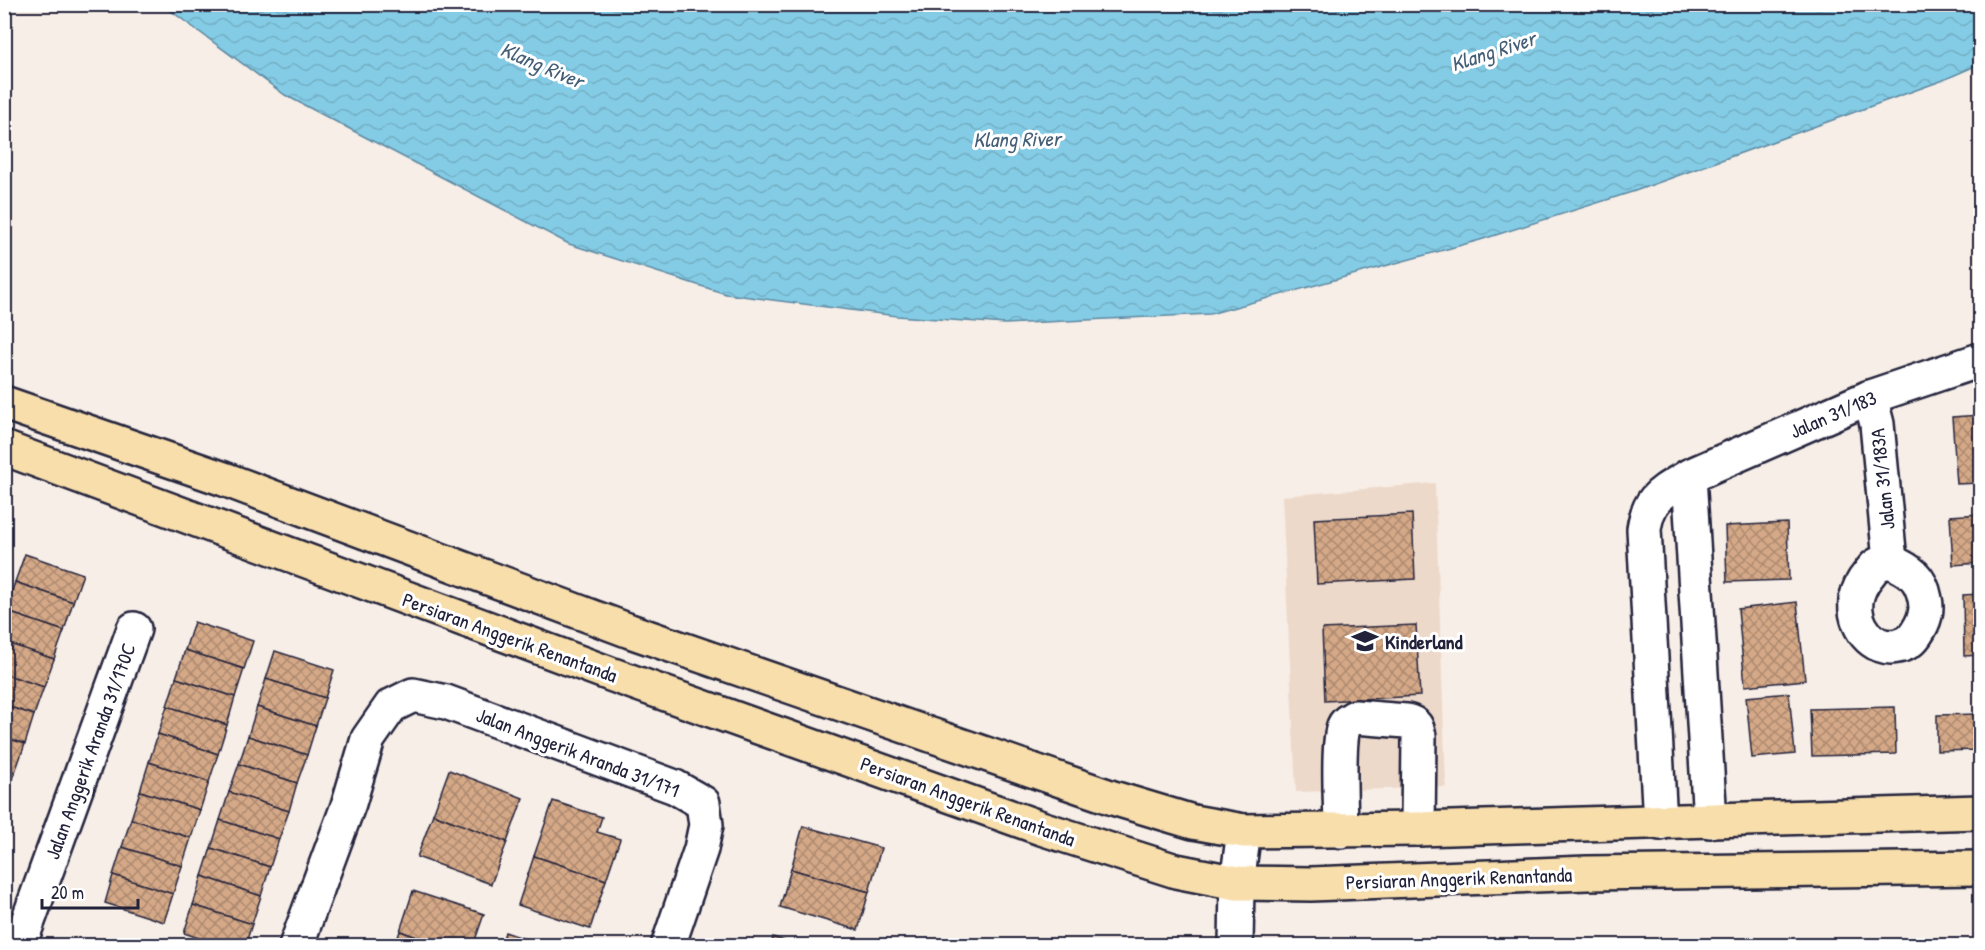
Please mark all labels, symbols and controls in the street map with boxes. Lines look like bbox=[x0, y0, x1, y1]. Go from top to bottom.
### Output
water label: Klang River bbox=[1447, 23, 1542, 78]
water label: Klang River bbox=[496, 35, 591, 97]
water label: Klang River bbox=[973, 124, 1064, 154]
street label: Jalan 31/183 bbox=[1786, 384, 1880, 444]
street label: Jalan 31/183A bbox=[1863, 427, 1901, 531]
street label: Persiaran Anggerik Renantanda bbox=[399, 586, 621, 688]
school or university icon: Kinderland bbox=[1350, 626, 1380, 656]
place label: Kinderland bbox=[1385, 628, 1463, 655]
street label: Jalan Anggerik Aranda 31/170C bbox=[38, 639, 142, 863]
street label: Jalan Anggerik Aranda 31/171 bbox=[473, 701, 683, 803]
street label: Persiaran Anggerik Renantanda bbox=[857, 750, 1079, 852]
street label: Persiaran Anggerik Renantanda bbox=[1345, 861, 1573, 895]
scale bar bbox=[42, 872, 138, 910]
text: 20 m bbox=[51, 880, 84, 905]

